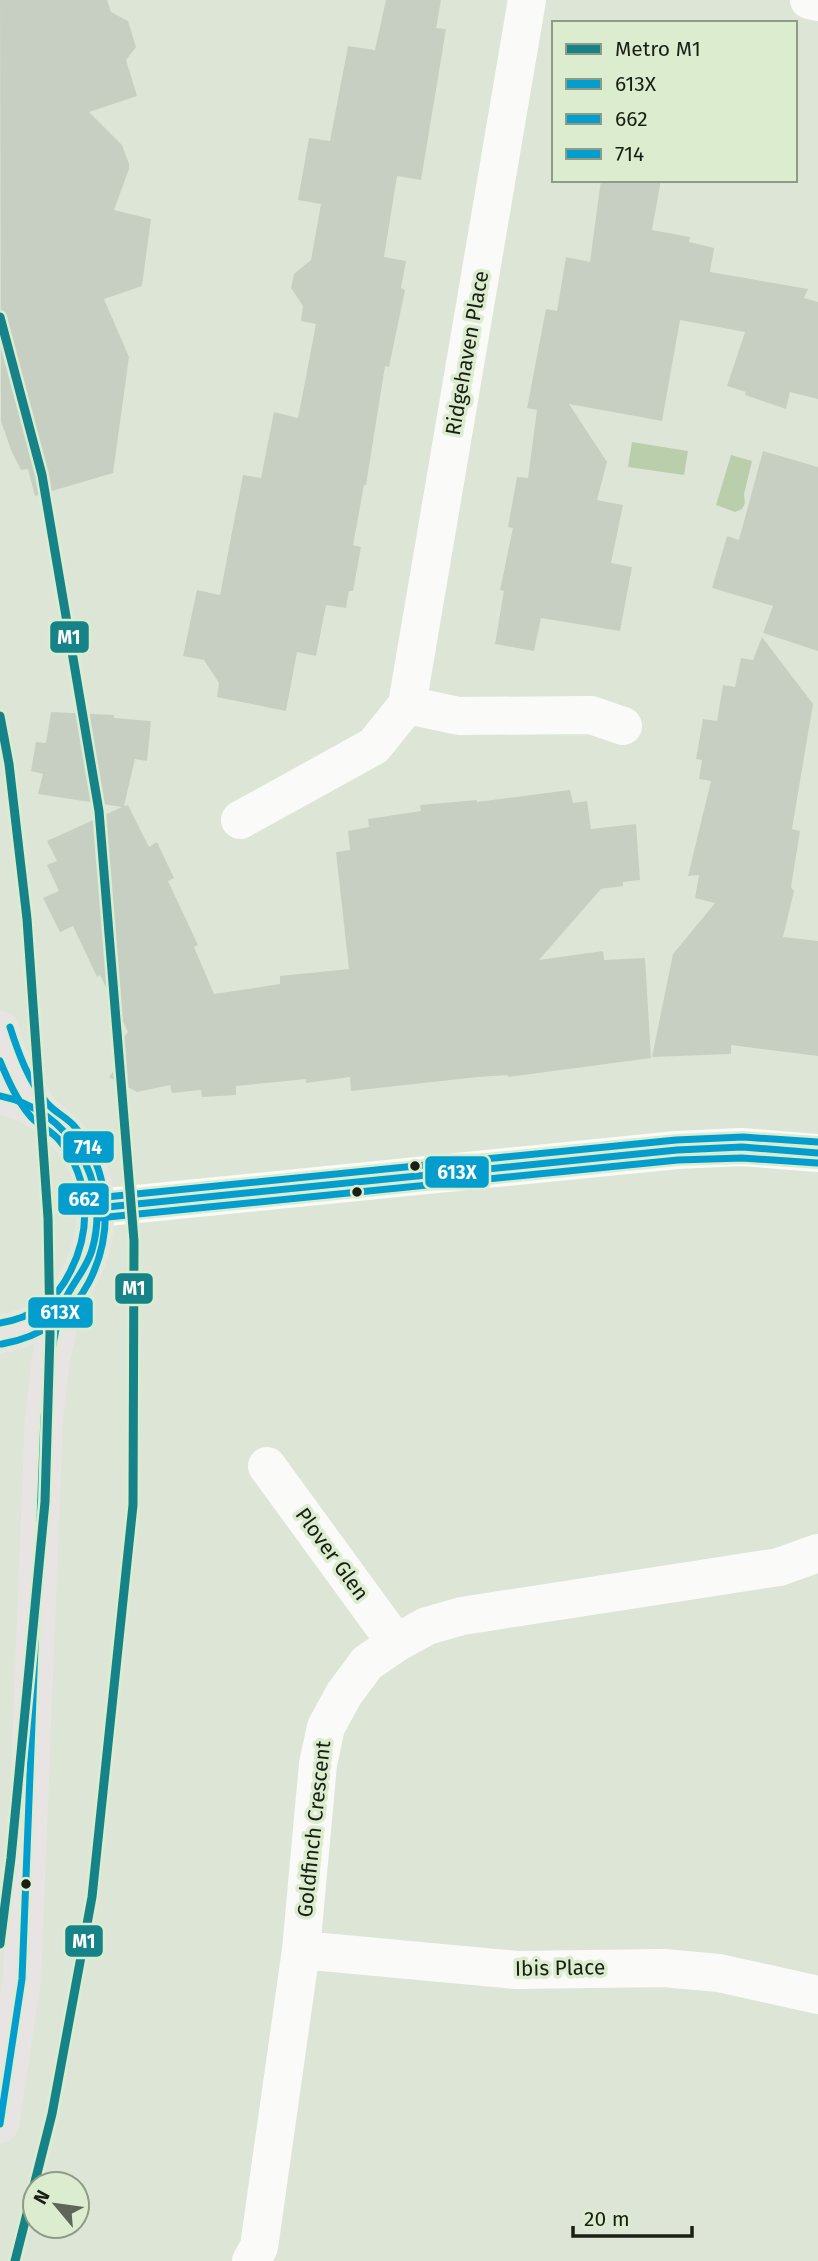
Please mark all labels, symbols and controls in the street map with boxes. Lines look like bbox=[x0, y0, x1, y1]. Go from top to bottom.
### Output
legend bbox=[552, 21, 797, 182]
text: Metro M1 bbox=[615, 36, 701, 62]
text: 613X bbox=[615, 71, 657, 97]
text: 662 bbox=[615, 106, 648, 132]
text: 714 bbox=[615, 141, 644, 167]
street label: Ridgehaven Place bbox=[440, 269, 494, 437]
line badge: M1 bbox=[49, 620, 90, 654]
text: M1 bbox=[57, 626, 81, 649]
line badge: 714 bbox=[62, 1130, 115, 1164]
text: 714 bbox=[74, 1136, 102, 1159]
line badge: 613X bbox=[424, 1155, 490, 1189]
unlabelled marker bbox=[408, 1159, 422, 1173]
text: 613X bbox=[437, 1161, 478, 1184]
line badge: 662 bbox=[57, 1182, 110, 1216]
unlabelled marker bbox=[350, 1185, 364, 1199]
text: 662 bbox=[69, 1188, 100, 1211]
line badge: M1 bbox=[114, 1272, 154, 1305]
text: M1 bbox=[122, 1277, 146, 1300]
line badge: 613X bbox=[27, 1296, 94, 1329]
text: 613X bbox=[40, 1301, 81, 1324]
street label: Plover Glen bbox=[290, 1502, 374, 1606]
street label: Goldfinch Crescent bbox=[292, 1739, 336, 1919]
unlabelled marker bbox=[19, 1877, 33, 1891]
line badge: M1 bbox=[64, 1924, 104, 1958]
text: M1 bbox=[72, 1930, 96, 1953]
street label: Ibis Place bbox=[515, 1954, 605, 1982]
north arrow bbox=[21, 2170, 91, 2240]
text: N bbox=[28, 2186, 55, 2208]
scale bar bbox=[573, 2194, 692, 2238]
text: 20 m bbox=[584, 2206, 630, 2232]

